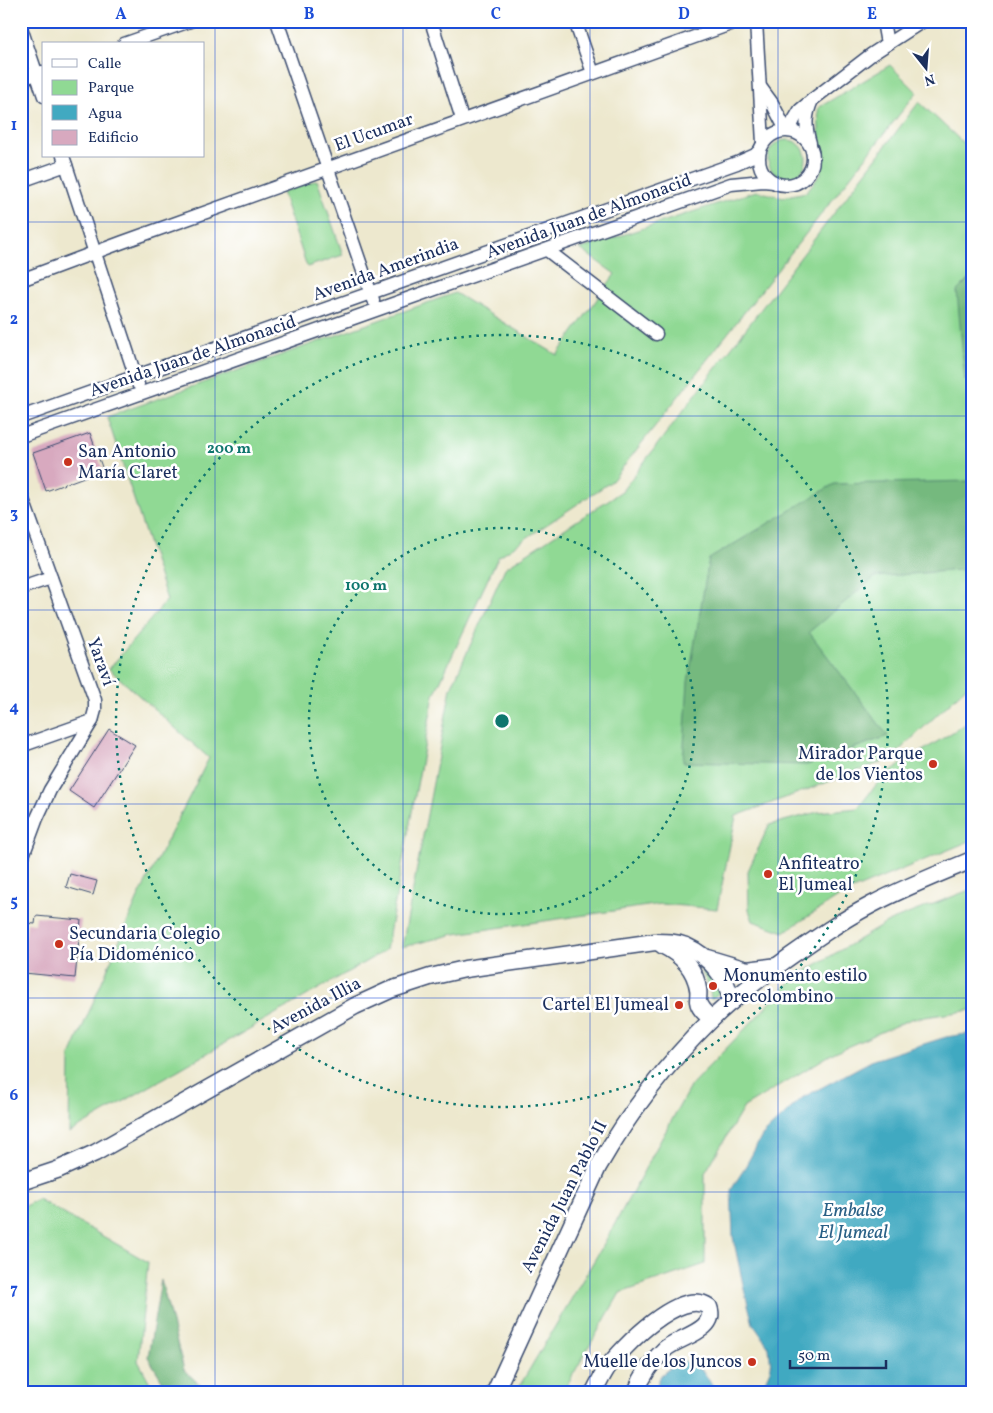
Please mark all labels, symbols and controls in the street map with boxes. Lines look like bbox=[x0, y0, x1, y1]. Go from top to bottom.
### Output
text: A bbox=[115, 4, 127, 26]
text: B bbox=[304, 4, 315, 26]
text: C bbox=[491, 4, 501, 26]
text: D bbox=[678, 4, 690, 26]
text: E bbox=[867, 4, 877, 26]
legend bbox=[42, 42, 205, 158]
north arrow bbox=[900, 42, 950, 92]
text: Calle bbox=[88, 54, 121, 75]
text: N bbox=[922, 68, 937, 90]
text: Parque bbox=[88, 78, 134, 99]
text: Agua bbox=[88, 104, 122, 125]
street label: El Ucumar bbox=[331, 107, 418, 159]
text: 1 bbox=[11, 115, 17, 137]
text: Edificio bbox=[88, 128, 139, 149]
street label: Avenida Juan de Almonacid bbox=[483, 168, 695, 266]
street label: Avenida Amerindia bbox=[310, 232, 463, 308]
text: 2 bbox=[10, 309, 18, 331]
street label: Avenida Juan de Almonacid bbox=[86, 310, 300, 404]
text: 200 m bbox=[207, 439, 251, 460]
place label: San Antonio María Claret bbox=[78, 440, 178, 486]
marker: San Antonio María Claret bbox=[62, 456, 74, 468]
text: 3 bbox=[10, 503, 18, 525]
text: 100 m bbox=[345, 576, 388, 597]
street label: Yaraví bbox=[80, 634, 120, 690]
text: 4 bbox=[9, 697, 19, 719]
centre of rings bbox=[493, 712, 511, 730]
place label: Mirador Parque de los Vientos bbox=[798, 742, 923, 788]
marker: Mirador Parque de los Vientos bbox=[927, 758, 939, 770]
place label: Anfiteatro El Jumeal bbox=[778, 852, 860, 898]
marker: Anfiteatro El Jumeal bbox=[762, 868, 774, 880]
text: 5 bbox=[10, 891, 18, 913]
place label: Secundaria Colegio Pía Didoménico bbox=[69, 922, 220, 968]
marker: Secundaria Colegio Pía Didoménico bbox=[53, 938, 65, 950]
place label: Monumento estilo precolombino bbox=[723, 964, 867, 1010]
street label: Avenida Illia bbox=[266, 972, 366, 1040]
marker: Monumento estilo precolombino bbox=[707, 980, 719, 992]
place label: Cartel El Jumeal bbox=[542, 993, 669, 1018]
marker: Cartel El Jumeal bbox=[673, 999, 685, 1011]
text: 6 bbox=[10, 1085, 19, 1107]
street label: Avenida Juan Pablo II bbox=[516, 1116, 614, 1278]
water label: Embalse El Jumeal bbox=[818, 1198, 888, 1246]
text: 7 bbox=[10, 1279, 18, 1301]
scale bar bbox=[790, 1338, 887, 1370]
text: 50 m bbox=[798, 1346, 830, 1367]
place label: Muelle de los Juncos bbox=[583, 1350, 742, 1375]
marker: Muelle de los Juncos bbox=[746, 1356, 758, 1368]

